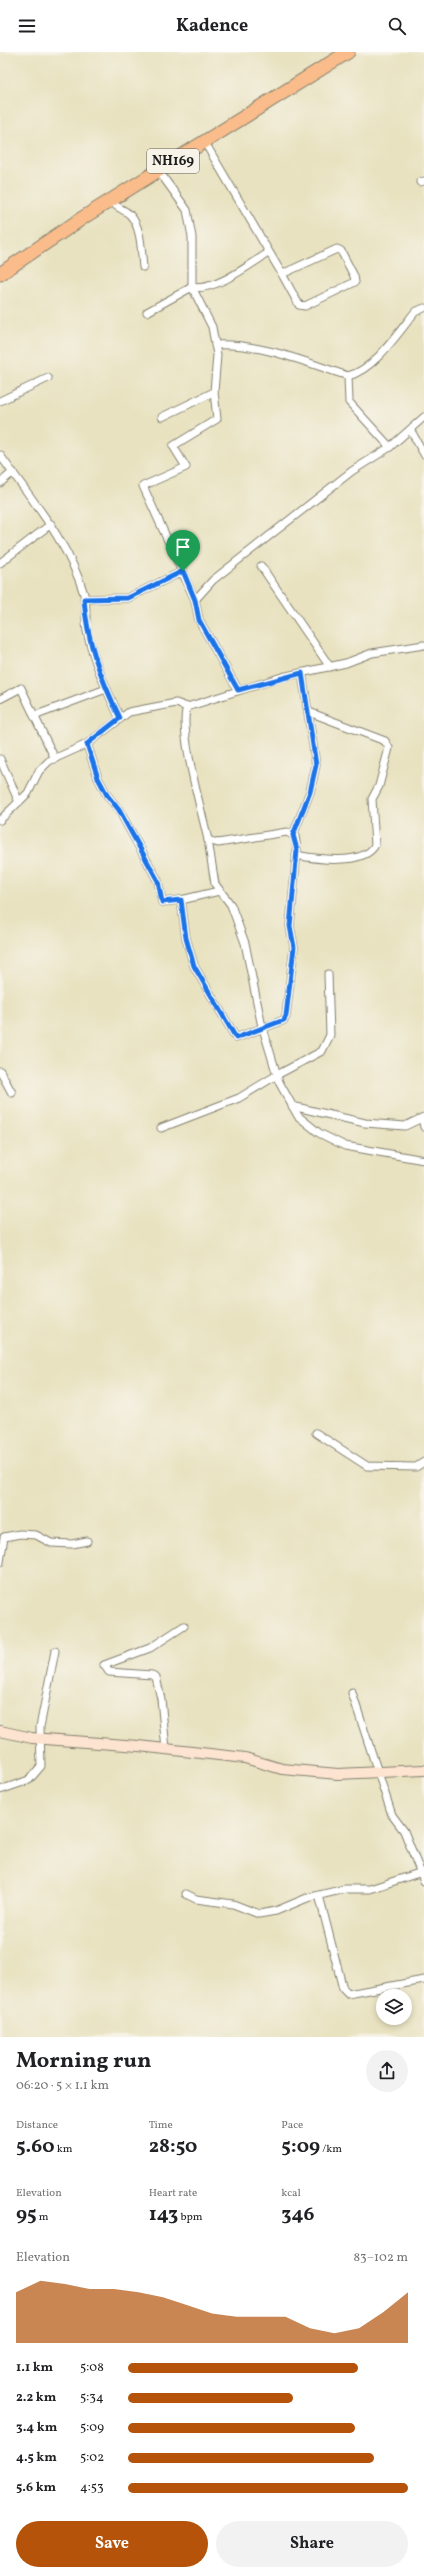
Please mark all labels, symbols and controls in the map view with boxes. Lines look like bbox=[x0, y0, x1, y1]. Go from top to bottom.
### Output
text: Kadence bbox=[176, 14, 248, 39]
icon: menu bbox=[16, 15, 38, 37]
icon: search bbox=[386, 15, 408, 37]
road number: NH169 bbox=[147, 149, 199, 173]
pin bbox=[166, 530, 200, 571]
icon: arrive bbox=[172, 536, 194, 558]
map controls bbox=[376, 1989, 412, 2025]
button: layers bbox=[376, 1989, 412, 2025]
text: Morning run bbox=[16, 2046, 151, 2077]
button: share bbox=[366, 2050, 408, 2092]
text: 06:20 · 5 × 1.1 km bbox=[16, 2077, 109, 2095]
text: Distance bbox=[16, 2118, 58, 2133]
text: Time bbox=[149, 2118, 173, 2133]
text: Pace bbox=[281, 2118, 303, 2133]
text: 5.60 bbox=[16, 2133, 55, 2161]
text: 28:50 bbox=[149, 2133, 197, 2161]
text: 5:09 bbox=[281, 2133, 320, 2161]
text: km bbox=[55, 2142, 73, 2157]
text: /km bbox=[320, 2142, 342, 2157]
text: Elevation bbox=[16, 2186, 62, 2201]
text: Heart rate bbox=[149, 2186, 197, 2201]
text: kcal bbox=[281, 2186, 301, 2201]
text: 95 bbox=[16, 2201, 37, 2229]
text: 143 bbox=[149, 2201, 178, 2229]
text: 346 bbox=[281, 2201, 315, 2229]
text: m bbox=[37, 2210, 49, 2225]
text: bpm bbox=[178, 2210, 203, 2225]
text: Elevation bbox=[16, 2249, 70, 2267]
text: 83–102 m bbox=[353, 2249, 408, 2267]
text: 1.1 km bbox=[16, 2359, 53, 2377]
text: 5:08 bbox=[80, 2359, 104, 2377]
text: 2.2 km bbox=[16, 2389, 56, 2407]
text: 5:34 bbox=[80, 2389, 104, 2407]
text: 3.4 km bbox=[16, 2419, 57, 2437]
text: 5:09 bbox=[80, 2419, 104, 2437]
text: 4.5 km bbox=[16, 2449, 57, 2467]
text: 5:02 bbox=[80, 2449, 104, 2467]
text: 5.6 km bbox=[16, 2479, 56, 2497]
text: 4:53 bbox=[80, 2479, 104, 2497]
button: Save bbox=[16, 2521, 208, 2567]
button: Share bbox=[216, 2521, 408, 2567]

